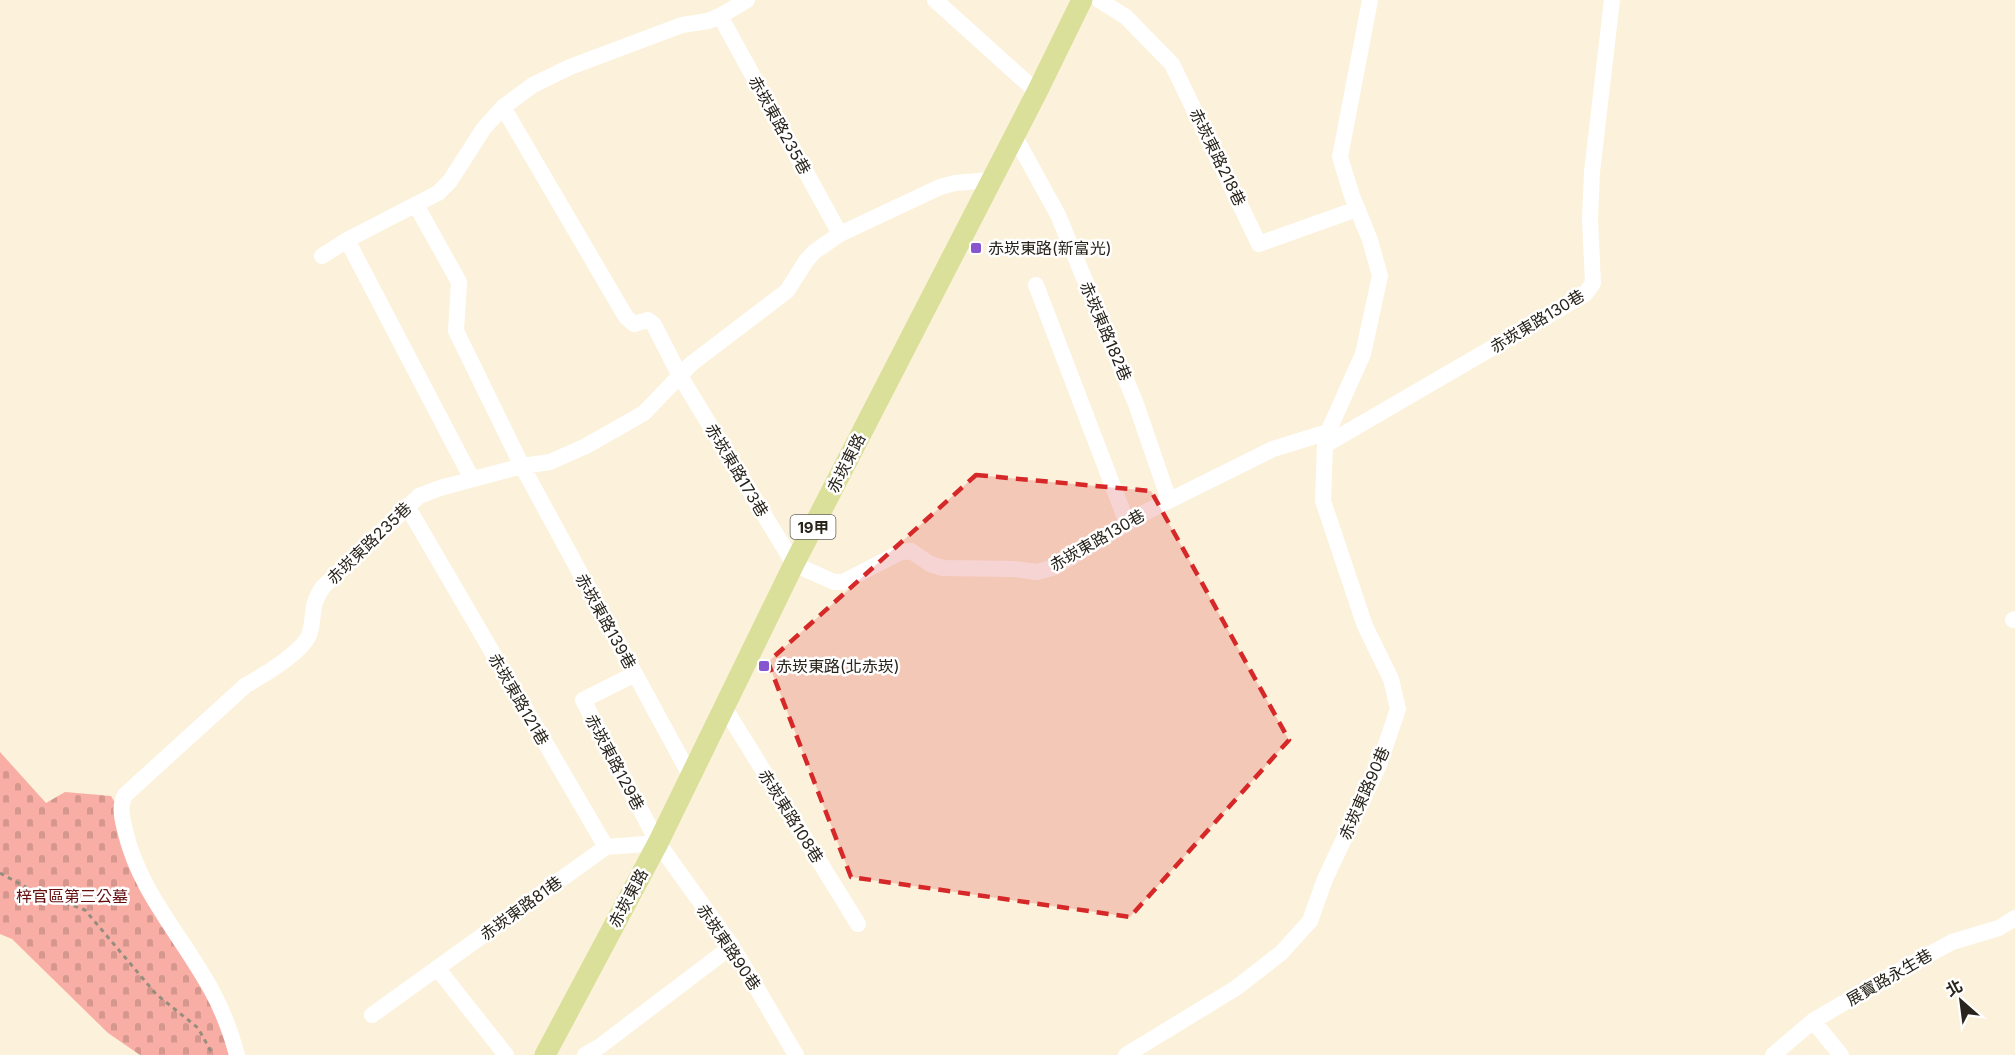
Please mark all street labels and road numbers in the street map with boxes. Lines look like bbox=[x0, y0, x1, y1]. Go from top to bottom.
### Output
street label: 赤崁東路235巷 bbox=[745, 72, 815, 178]
street label: 赤崁東路218巷 bbox=[1186, 105, 1250, 209]
street label: 赤崁東路182巷 bbox=[1076, 278, 1136, 384]
street label: 赤崁東路130巷 bbox=[1486, 285, 1588, 357]
street label: 赤崁東路173巷 bbox=[701, 420, 773, 520]
street label: 赤崁東路 bbox=[823, 430, 869, 496]
street label: 赤崁東路235巷 bbox=[323, 498, 415, 588]
street label: 赤崁東路130巷 bbox=[1046, 505, 1148, 575]
road number: 19甲 bbox=[790, 515, 836, 539]
street label: 赤崁東路139巷 bbox=[571, 570, 641, 672]
street label: 赤崁東路121巷 bbox=[485, 649, 553, 749]
street label: 赤崁東路129巷 bbox=[581, 710, 649, 814]
street label: 赤崁東路90巷 bbox=[1335, 743, 1393, 843]
street label: 赤崁東路108巷 bbox=[754, 766, 828, 866]
street label: 赤崁東路 bbox=[604, 865, 652, 931]
street label: 赤崁東路81巷 bbox=[476, 872, 566, 944]
street label: 赤崁東路90巷 bbox=[693, 900, 765, 994]
street label: 展寶路永生巷 bbox=[1842, 944, 1936, 1010]

